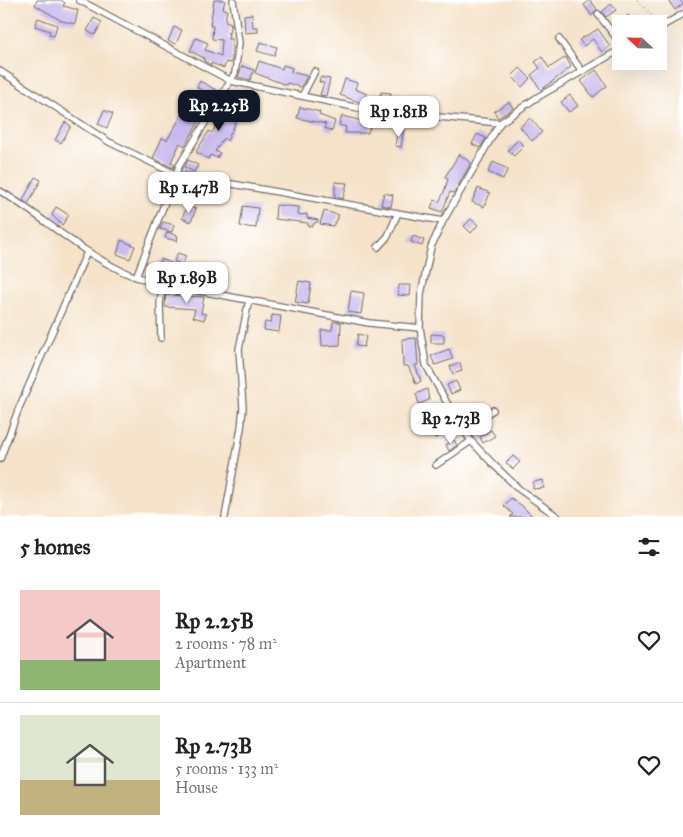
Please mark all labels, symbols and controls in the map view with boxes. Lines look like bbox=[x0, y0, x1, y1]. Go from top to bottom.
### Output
north arrow bbox=[612, 15, 668, 70]
map controls bbox=[612, 15, 667, 70]
pin: Rp 2.25B bbox=[167, 90, 271, 132]
text: Rp 2.25B bbox=[189, 96, 249, 115]
pin: Rp 1.81B bbox=[347, 96, 451, 138]
text: Rp 1.81B bbox=[370, 102, 428, 121]
pin: Rp 1.47B bbox=[137, 172, 241, 214]
text: Rp 1.47B bbox=[159, 178, 219, 197]
pin: Rp 1.89B bbox=[135, 262, 239, 304]
text: Rp 1.89B bbox=[157, 268, 217, 287]
pin: Rp 2.73B bbox=[399, 402, 503, 445]
text: Rp 2.73B bbox=[422, 409, 480, 428]
icon: filters bbox=[635, 533, 663, 561]
text: 5 homes bbox=[20, 534, 91, 560]
text: Rp 2.25B bbox=[175, 608, 254, 634]
icon: home bbox=[60, 610, 120, 670]
icon: heart bbox=[635, 626, 663, 654]
text: 2 rooms · 78 m² bbox=[175, 634, 277, 653]
text: Apartment bbox=[175, 653, 247, 672]
text: Rp 2.73B bbox=[175, 733, 252, 759]
icon: home bbox=[60, 735, 120, 795]
icon: heart bbox=[635, 751, 663, 779]
text: 5 rooms · 133 m² bbox=[175, 759, 278, 778]
text: House bbox=[175, 778, 218, 797]

